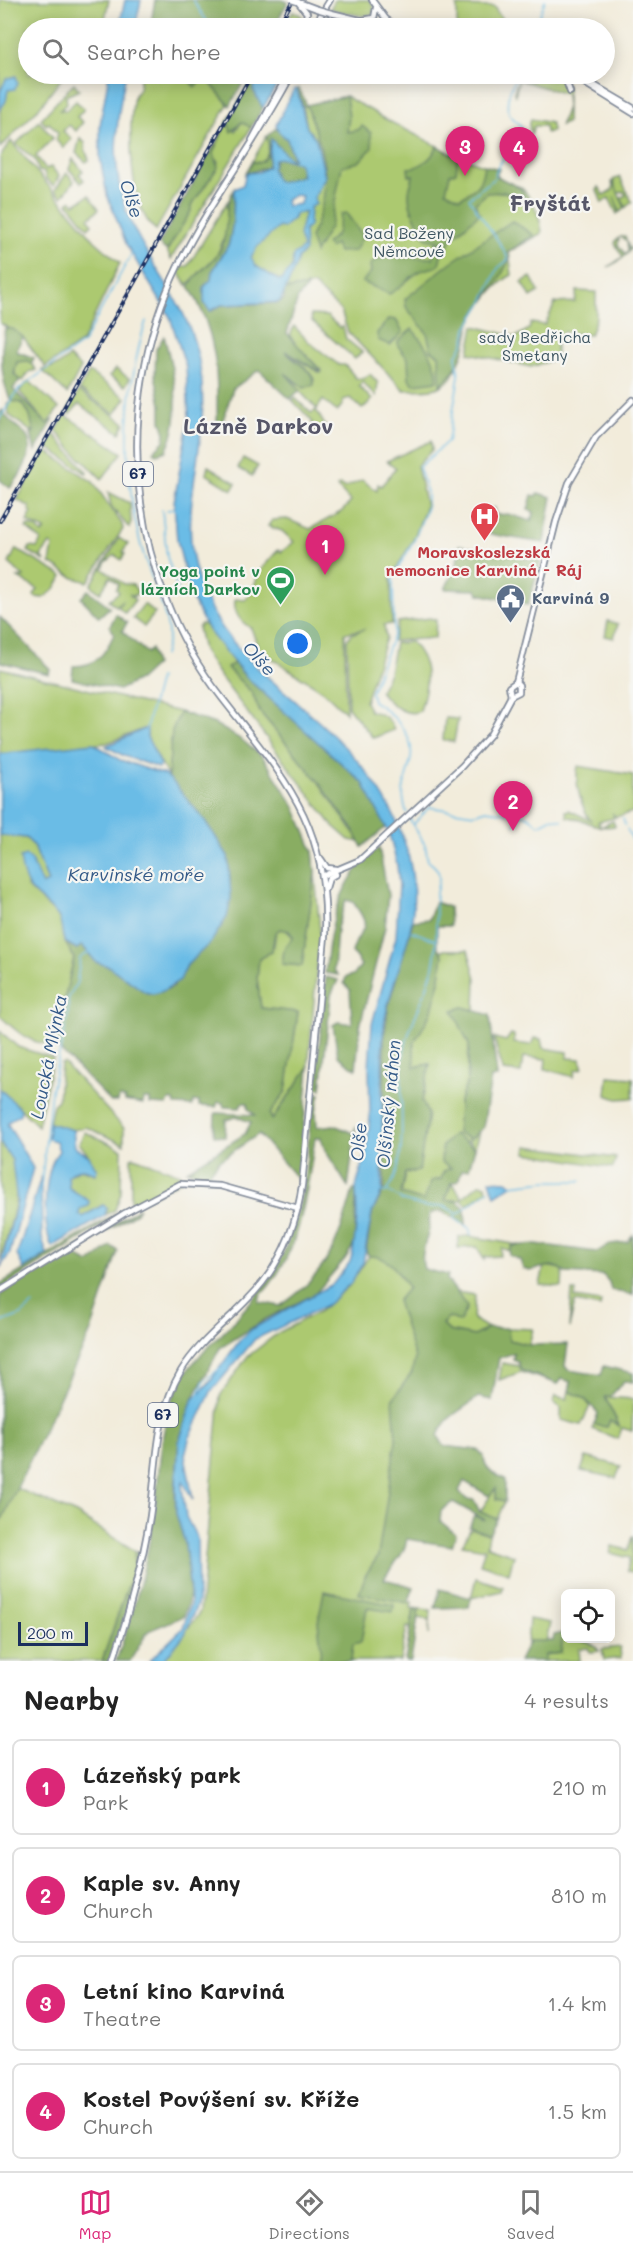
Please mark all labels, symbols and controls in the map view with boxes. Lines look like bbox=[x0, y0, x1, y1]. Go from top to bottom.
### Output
search box bbox=[18, 18, 615, 84]
icon: search bbox=[39, 35, 72, 68]
text: Search here bbox=[87, 37, 221, 66]
pin: 3 bbox=[446, 126, 484, 176]
pin: 4 bbox=[500, 128, 538, 177]
water label: Olše bbox=[115, 176, 149, 221]
district label: Fryštát bbox=[509, 188, 591, 217]
park label: Sad Boženy Němcové bbox=[364, 222, 454, 261]
park label: sady Bedřicha Smetany bbox=[479, 326, 591, 365]
district label: Lázně Darkov bbox=[183, 411, 333, 440]
road number: 67 bbox=[123, 462, 153, 486]
hospital icon: Moravskoslezská nemocnice Karviná - Ráj bbox=[468, 500, 500, 542]
pin: 1 bbox=[306, 526, 344, 575]
place label: Moravskoslezská nemocnice Karviná - Ráj bbox=[385, 541, 583, 580]
place label: Yoga point v lázních Darkov bbox=[141, 560, 260, 599]
sports icon: Yoga point v lázních Darkov bbox=[265, 564, 297, 606]
public building icon: Karviná 9 bbox=[495, 582, 527, 624]
place label: Karviná 9 bbox=[532, 587, 610, 608]
your location bbox=[283, 629, 312, 658]
water label: Olše bbox=[238, 636, 282, 681]
pin: 2 bbox=[494, 782, 532, 831]
water label: Karvinské moře bbox=[68, 862, 204, 886]
water label: Loucká Mlýnka bbox=[24, 993, 72, 1121]
water label: Olšinský náhon bbox=[370, 1039, 406, 1169]
water label: Olše bbox=[344, 1121, 372, 1163]
road number: 67 bbox=[148, 1403, 178, 1427]
map controls bbox=[561, 1589, 615, 1643]
button: locate bbox=[561, 1589, 615, 1643]
scale bar bbox=[18, 1619, 88, 1646]
text: 200 m bbox=[27, 1622, 74, 1643]
text: Nearby bbox=[24, 1683, 119, 1717]
text: 4 results bbox=[524, 1687, 609, 1713]
text: Lázeňský park bbox=[83, 1760, 241, 1789]
text: 1 bbox=[41, 1774, 50, 1800]
text: 210 m bbox=[552, 1774, 607, 1800]
text: Park bbox=[83, 1789, 128, 1815]
text: Kaple sv. Anny bbox=[83, 1868, 241, 1897]
text: 2 bbox=[40, 1882, 51, 1908]
text: 810 m bbox=[551, 1882, 607, 1908]
text: Church bbox=[83, 1897, 153, 1923]
text: Letní kino Karviná bbox=[83, 1976, 285, 2005]
text: 3 bbox=[40, 1990, 52, 2016]
text: 1.4 km bbox=[547, 1990, 607, 2016]
text: Theatre bbox=[83, 2005, 161, 2031]
text: Kostel Povýšení sv. Kříže bbox=[83, 2084, 359, 2113]
text: 4 bbox=[39, 2098, 52, 2124]
text: 1.5 km bbox=[548, 2098, 607, 2124]
text: Church bbox=[83, 2113, 153, 2139]
tab: Map bbox=[79, 2186, 112, 2243]
tab: Directions bbox=[269, 2186, 350, 2243]
tab: Saved bbox=[507, 2186, 554, 2243]

